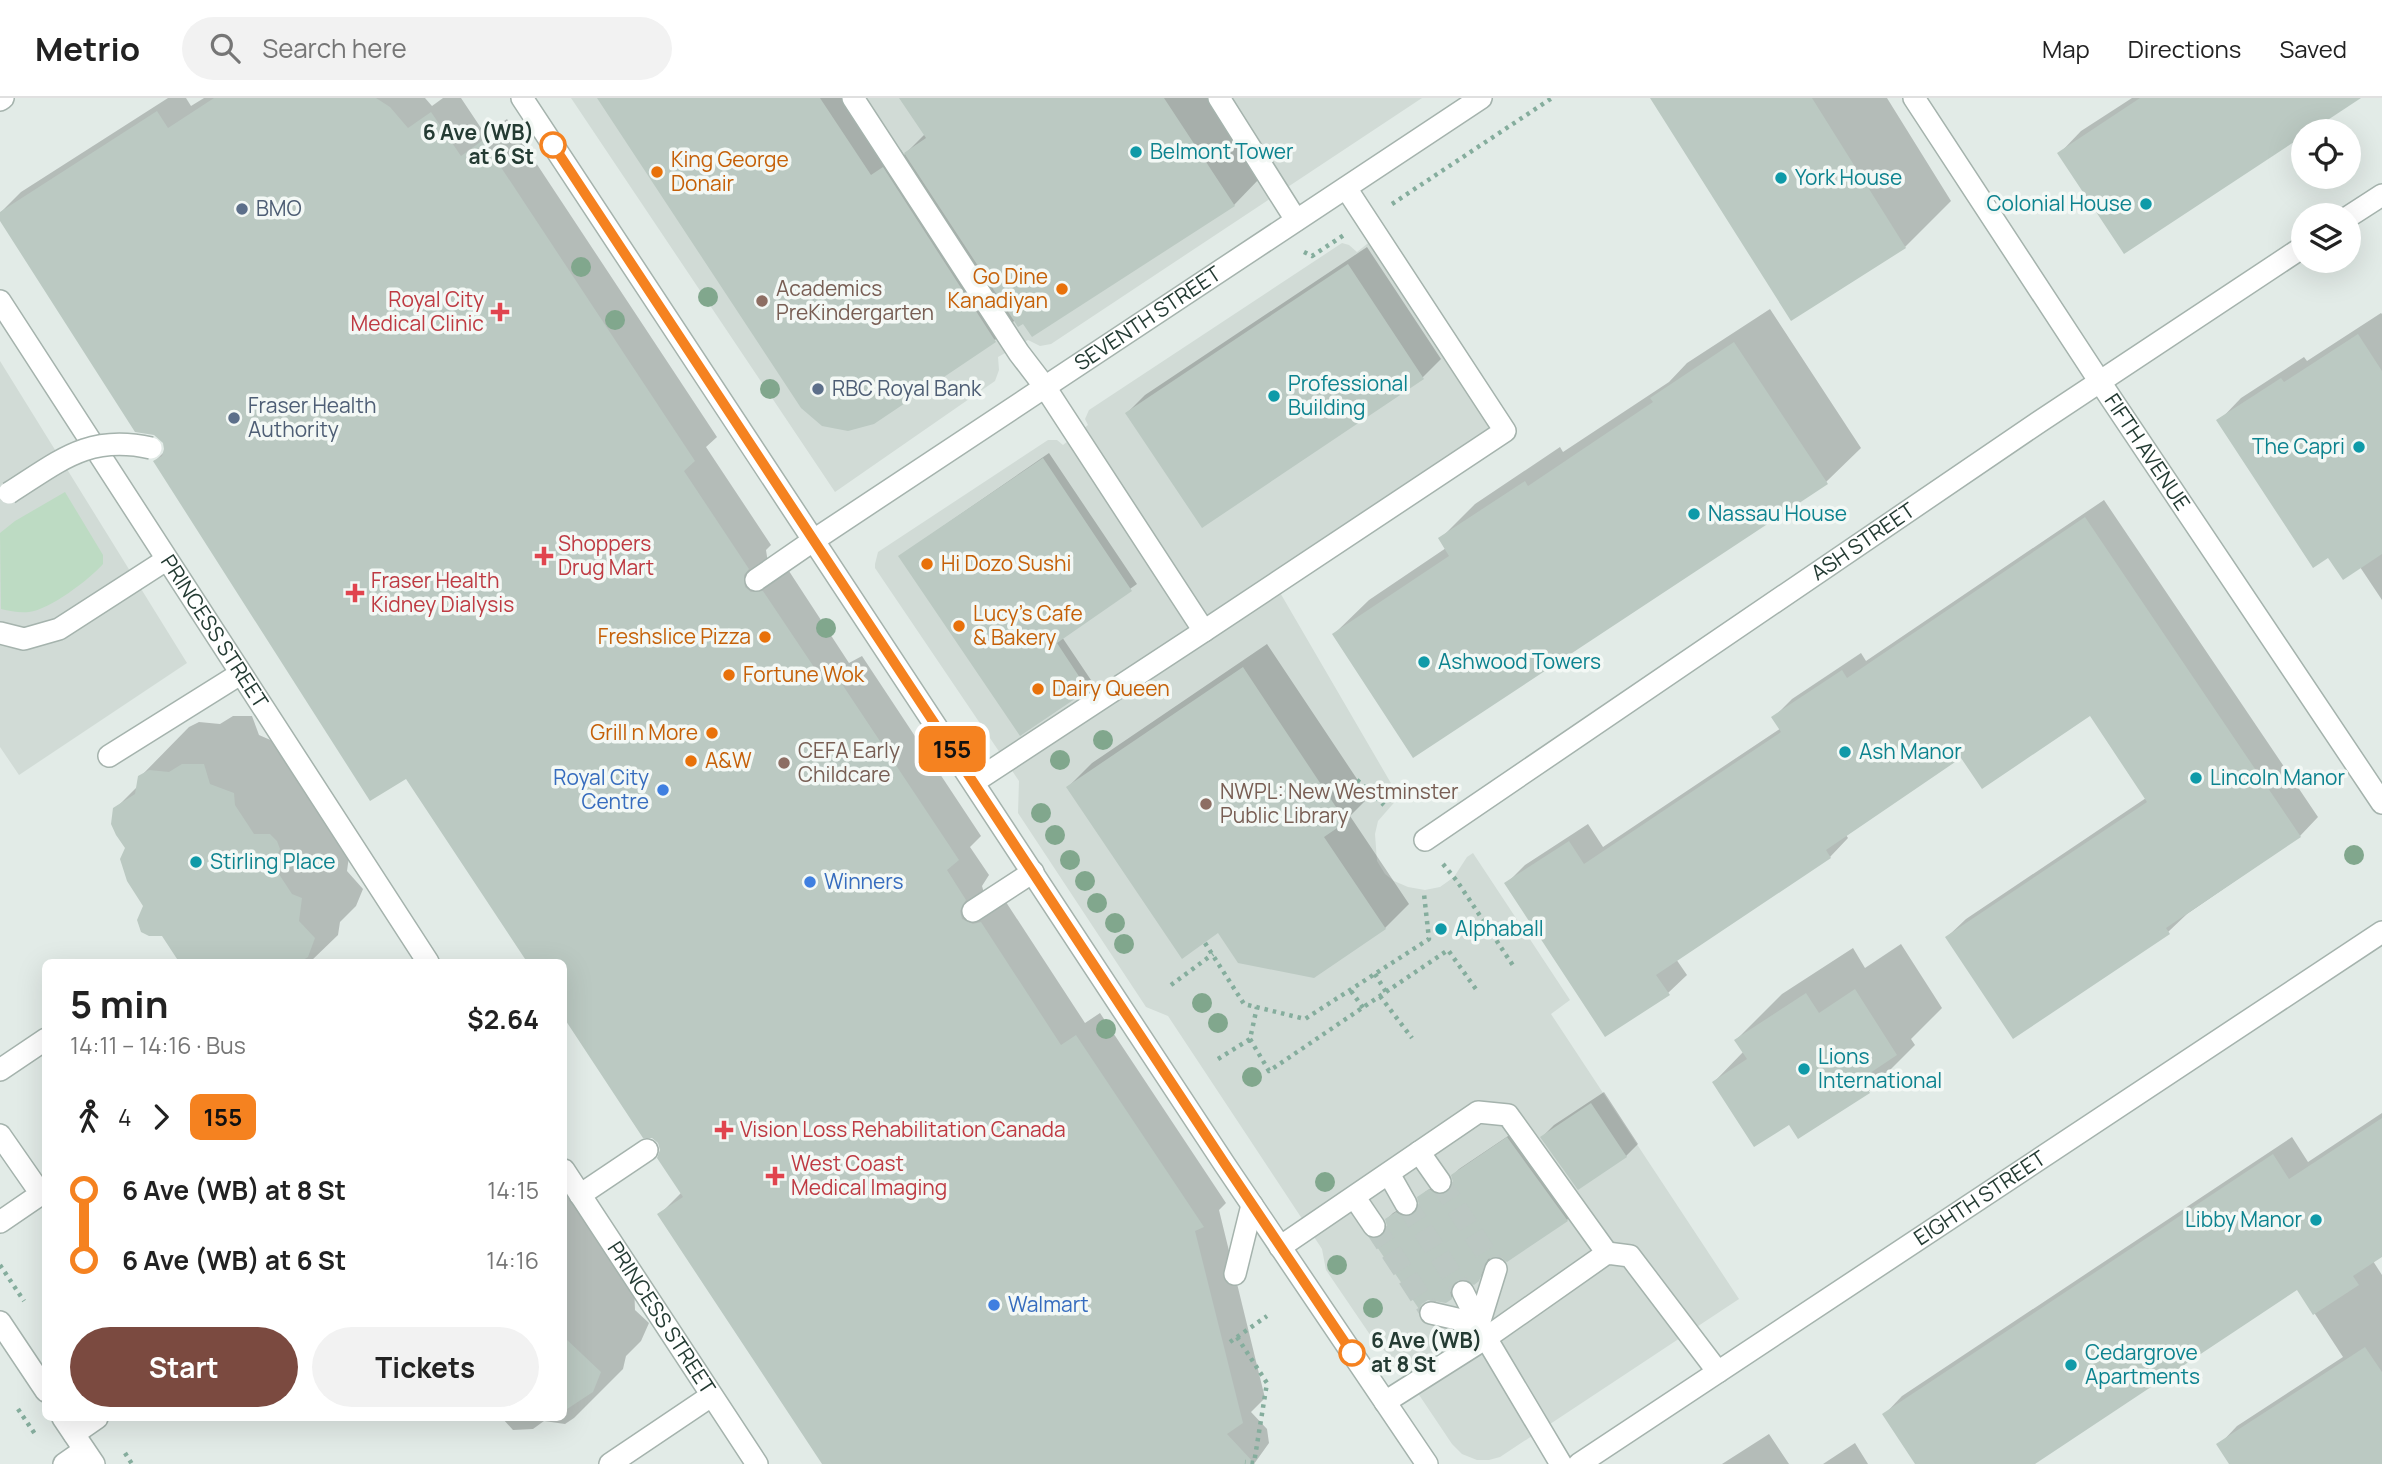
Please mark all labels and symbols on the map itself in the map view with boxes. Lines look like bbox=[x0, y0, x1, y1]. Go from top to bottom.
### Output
place label: 6 Ave (WB) at 6 St bbox=[423, 118, 534, 170]
marker: 6 Ave (WB) at 6 St bbox=[540, 132, 566, 158]
place label: Belmont Tower bbox=[1150, 137, 1294, 165]
marker: Belmont Tower bbox=[1128, 144, 1144, 160]
place label: King George Donair bbox=[671, 145, 789, 197]
place label: York House bbox=[1795, 163, 1902, 191]
marker: King George Donair bbox=[649, 164, 665, 180]
marker: York House bbox=[1773, 170, 1789, 186]
place label: Colonial House bbox=[1987, 189, 2132, 217]
place label: BMO bbox=[256, 194, 302, 222]
marker: Colonial House bbox=[2138, 196, 2154, 212]
marker: BMO bbox=[234, 201, 250, 217]
street label: SEVENTH STREET bbox=[1069, 259, 1226, 377]
place label: Go Dine Kanadiyan bbox=[948, 262, 1048, 314]
place label: Academics PreKindergarten bbox=[776, 274, 934, 326]
marker: Go Dine Kanadiyan bbox=[1054, 281, 1070, 297]
place label: Royal City Medical Clinic bbox=[351, 285, 484, 337]
marker: Academics PreKindergarten bbox=[754, 293, 770, 309]
marker: Royal City Medical Clinic bbox=[490, 302, 510, 322]
place label: Professional Building bbox=[1288, 369, 1408, 421]
place label: RBC Royal Bank bbox=[832, 374, 982, 402]
marker: RBC Royal Bank bbox=[810, 381, 826, 397]
marker: Professional Building bbox=[1266, 388, 1282, 404]
street label: FIFTH AVENUE bbox=[2099, 388, 2197, 515]
place label: Fraser Health Authority bbox=[248, 391, 376, 443]
marker: Fraser Health Authority bbox=[226, 410, 242, 426]
place label: The Capri bbox=[2252, 432, 2345, 460]
marker: The Capri bbox=[2351, 439, 2367, 455]
street label: ASH STREET bbox=[1805, 495, 1920, 586]
place label: Nassau House bbox=[1708, 499, 1847, 527]
marker: Nassau House bbox=[1686, 506, 1702, 522]
place label: Shoppers Drug Mart bbox=[558, 529, 654, 581]
marker: Shoppers Drug Mart bbox=[536, 548, 552, 564]
street label: PRINCESS STREET bbox=[155, 549, 275, 714]
place label: Hi Dozo Sushi bbox=[941, 549, 1071, 577]
marker: Hi Dozo Sushi bbox=[919, 556, 935, 572]
place label: Fraser Health Kidney Dialysis bbox=[371, 566, 514, 618]
marker: Fraser Health Kidney Dialysis bbox=[345, 583, 365, 603]
place label: Lucy's Cafe & Bakery bbox=[973, 599, 1083, 651]
marker: Lucy's Cafe & Bakery bbox=[951, 618, 967, 634]
place label: Freshslice Pizza bbox=[598, 622, 751, 650]
marker: Freshslice Pizza bbox=[757, 629, 773, 645]
place label: Ashwood Towers bbox=[1438, 647, 1601, 675]
marker: Ashwood Towers bbox=[1416, 654, 1432, 670]
place label: Fortune Wok bbox=[743, 660, 865, 688]
marker: Fortune Wok bbox=[721, 667, 737, 683]
place label: Dairy Queen bbox=[1052, 674, 1170, 702]
marker: Dairy Queen bbox=[1030, 681, 1046, 697]
place label: Grill n More bbox=[590, 718, 698, 746]
marker: Grill n More bbox=[704, 725, 720, 741]
line badge: 155 bbox=[912, 726, 992, 772]
place label: CEFA Early Childcare bbox=[798, 736, 900, 788]
place label: Ash Manor bbox=[1859, 737, 1962, 765]
marker: Ash Manor bbox=[1837, 744, 1853, 760]
place label: A&W bbox=[705, 746, 752, 774]
marker: A&W bbox=[683, 753, 699, 769]
marker: CEFA Early Childcare bbox=[776, 755, 792, 771]
place label: Royal City Centre bbox=[553, 763, 649, 815]
place label: Lincoln Manor bbox=[2210, 763, 2345, 791]
marker: Lincoln Manor bbox=[2188, 770, 2204, 786]
place label: NWPL: New Westminster Public Library bbox=[1220, 777, 1459, 829]
marker: Royal City Centre bbox=[655, 782, 671, 798]
marker: NWPL: New Westminster Public Library bbox=[1198, 796, 1214, 812]
place label: Stirling Place bbox=[210, 847, 336, 875]
marker: Stirling Place bbox=[188, 854, 204, 870]
place label: Winners bbox=[824, 867, 903, 895]
marker: Winners bbox=[802, 874, 818, 890]
place label: Alphaball bbox=[1455, 914, 1544, 942]
marker: Alphaball bbox=[1433, 921, 1449, 937]
place label: Lions International bbox=[1818, 1042, 1942, 1094]
marker: Lions International bbox=[1796, 1061, 1812, 1077]
place label: Vision Loss Rehabilitation Canada bbox=[740, 1115, 1066, 1143]
marker: Vision Loss Rehabilitation Canada bbox=[714, 1120, 734, 1140]
street label: EIGHTH STREET bbox=[1908, 1143, 2051, 1251]
place label: West Coast Medical Imaging bbox=[791, 1149, 947, 1201]
marker: West Coast Medical Imaging bbox=[765, 1166, 785, 1186]
place label: Libby Manor bbox=[2185, 1205, 2302, 1233]
marker: Libby Manor bbox=[2308, 1212, 2324, 1228]
street label: PRINCESS STREET bbox=[602, 1236, 723, 1400]
place label: Walmart bbox=[1008, 1290, 1089, 1318]
marker: Walmart bbox=[986, 1297, 1002, 1313]
place label: 6 Ave (WB) at 8 St bbox=[1371, 1326, 1482, 1378]
place label: Cedargrove Apartments bbox=[2085, 1338, 2200, 1390]
marker: 6 Ave (WB) at 8 St bbox=[1339, 1340, 1365, 1366]
marker: Cedargrove Apartments bbox=[2063, 1357, 2079, 1373]

